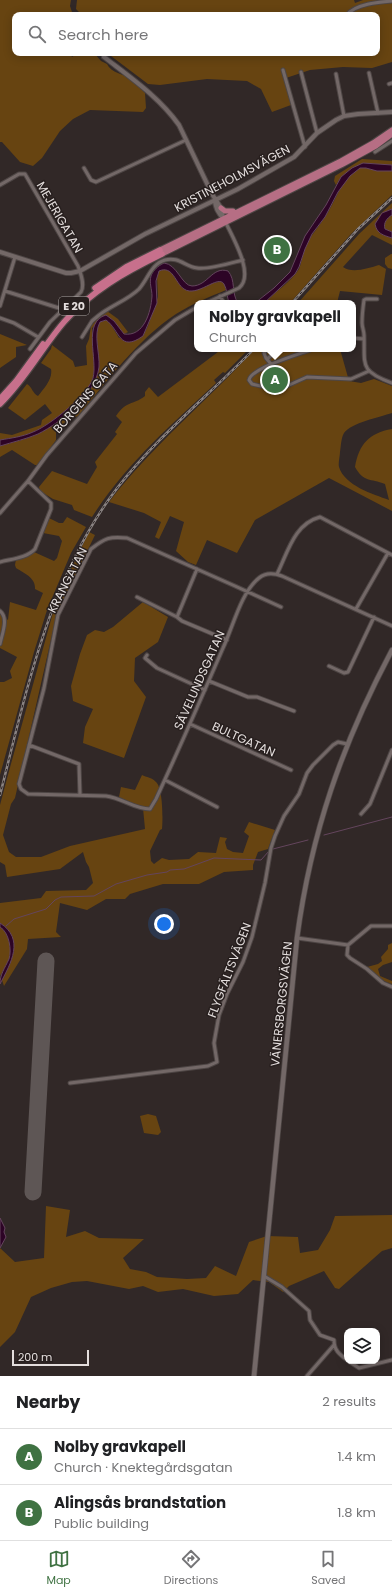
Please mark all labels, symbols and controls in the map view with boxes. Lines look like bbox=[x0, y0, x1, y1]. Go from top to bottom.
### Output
search box bbox=[12, 12, 380, 56]
icon: search bbox=[26, 23, 48, 45]
text: Search here bbox=[58, 24, 148, 45]
street label: KRISTINEHOLMSVÄGEN bbox=[171, 140, 293, 216]
street label: MEJERIGATAN bbox=[33, 178, 87, 256]
pin: B bbox=[264, 235, 290, 265]
road number: E 20 bbox=[59, 297, 89, 315]
popup bbox=[194, 300, 356, 352]
text: Nolby gravkapell bbox=[209, 306, 341, 327]
text: Church bbox=[209, 328, 257, 347]
street label: BORGENS GATA bbox=[49, 357, 121, 437]
pin: A bbox=[262, 365, 288, 395]
street label: KRANGATAN bbox=[43, 544, 91, 616]
street label: SÄVELUNDSGATAN bbox=[169, 628, 229, 732]
street label: BULTGATAN bbox=[210, 717, 278, 761]
your location bbox=[154, 914, 174, 934]
street label: FLYGFÄLTSVÄGEN bbox=[203, 920, 255, 1020]
street label: VÄNERSBORGSVÄGEN bbox=[266, 941, 296, 1067]
map controls bbox=[344, 1328, 380, 1364]
button: layers bbox=[344, 1328, 380, 1364]
scale bar bbox=[12, 1348, 89, 1367]
text: 200 m bbox=[18, 1349, 52, 1365]
text: Nearby bbox=[16, 1390, 80, 1414]
text: 2 results bbox=[322, 1392, 376, 1411]
text: Nolby gravkapell bbox=[54, 1436, 186, 1457]
text: A bbox=[24, 1447, 34, 1466]
text: 1.4 km bbox=[337, 1447, 376, 1466]
text: Church · Knektegårdsgatan bbox=[54, 1458, 233, 1477]
text: Alingsås brandstation bbox=[54, 1492, 226, 1513]
text: B bbox=[25, 1503, 33, 1522]
text: 1.8 km bbox=[337, 1503, 376, 1522]
text: Public building bbox=[54, 1514, 149, 1533]
tab: Map bbox=[46, 1548, 71, 1589]
tab: Directions bbox=[164, 1548, 218, 1589]
tab: Saved bbox=[311, 1548, 346, 1589]

